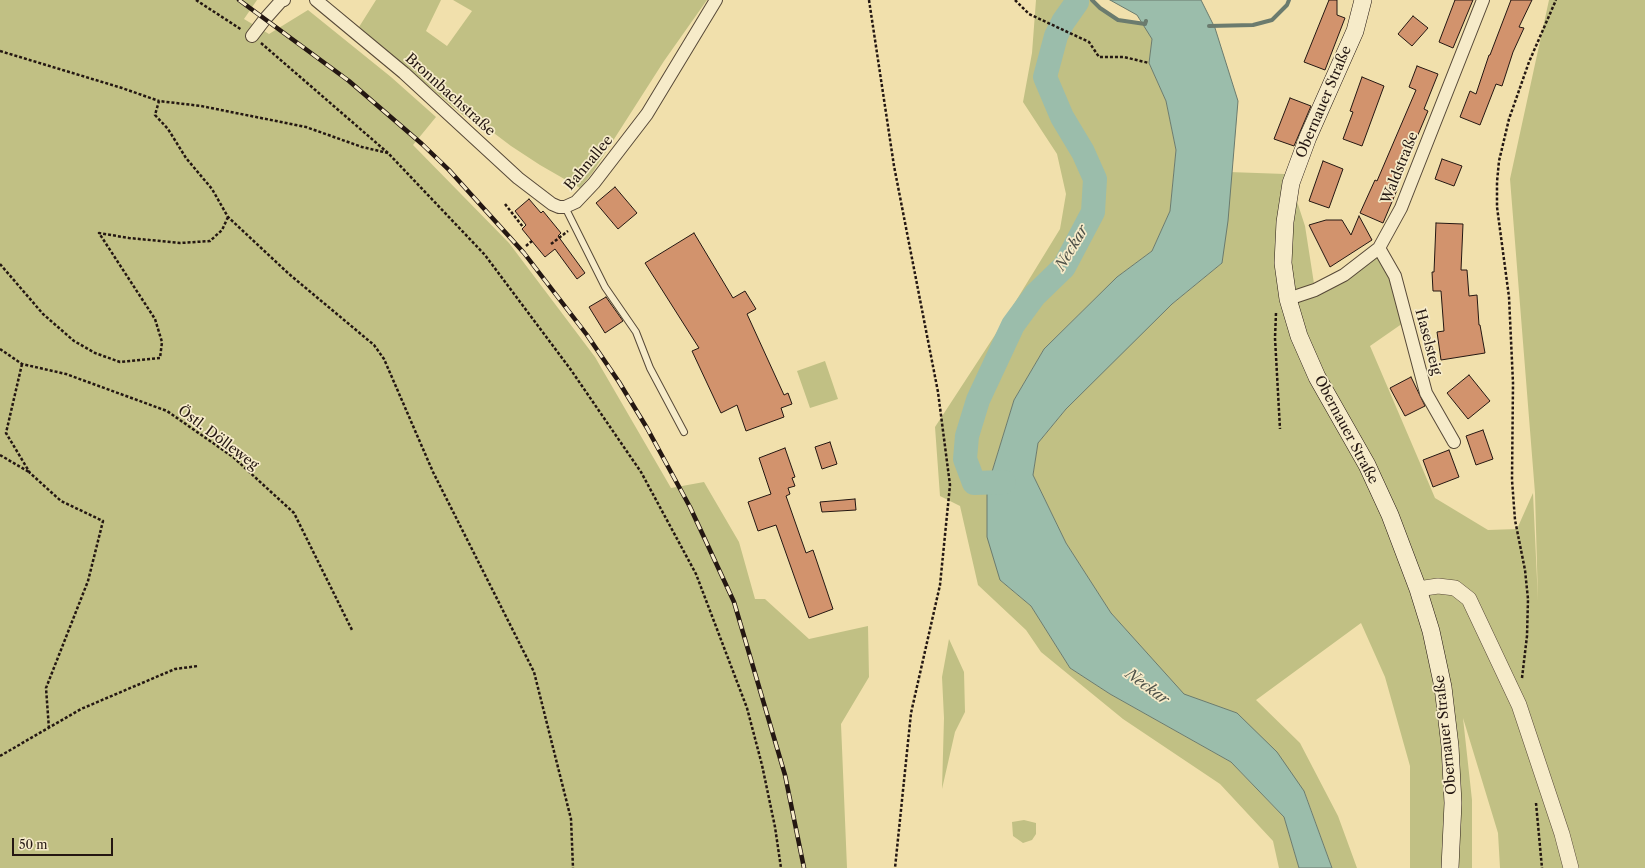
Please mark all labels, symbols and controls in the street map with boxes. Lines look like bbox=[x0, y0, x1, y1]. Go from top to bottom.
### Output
street label: Obernauer Straße bbox=[1293, 43, 1355, 161]
street label: Bronnbachstraße bbox=[402, 50, 498, 140]
street label: Waldstraße bbox=[1378, 130, 1422, 206]
street label: Bahnallee bbox=[561, 132, 617, 194]
water label: Neckar bbox=[1052, 222, 1092, 274]
street label: Haselsteig bbox=[1411, 307, 1445, 377]
street label: Obernauer Straße bbox=[1310, 373, 1382, 487]
street label: Östl. Dölleweg bbox=[174, 402, 262, 474]
water label: Neckar bbox=[1122, 665, 1172, 709]
street label: Obernauer Straße bbox=[1431, 674, 1461, 796]
scale bar bbox=[14, 830, 115, 856]
text: 50 m bbox=[19, 837, 48, 852]

